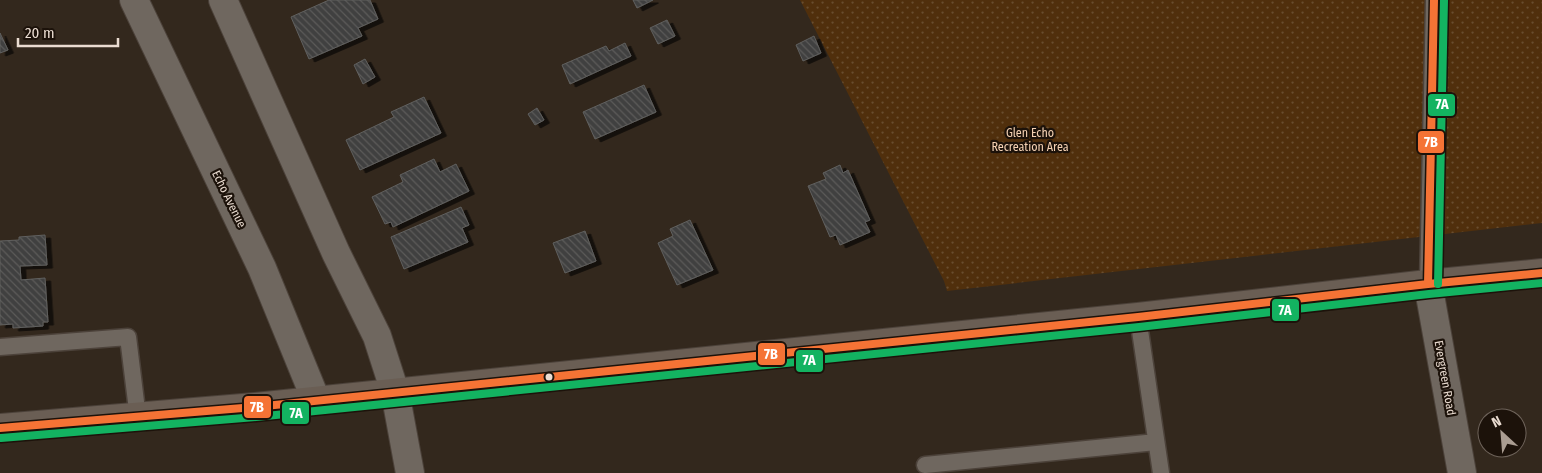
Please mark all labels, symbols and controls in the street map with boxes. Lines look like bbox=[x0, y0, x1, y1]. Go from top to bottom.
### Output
scale bar bbox=[18, 15, 118, 47]
text: 20 m bbox=[25, 24, 55, 42]
line badge: 7A bbox=[1427, 93, 1456, 117]
text: 7A bbox=[1435, 96, 1449, 113]
park label: Glen Echo Recreation Area bbox=[991, 126, 1069, 154]
line badge: 7B bbox=[1417, 130, 1445, 154]
text: 7B bbox=[1424, 134, 1438, 151]
street label: Echo Avenue bbox=[209, 168, 249, 230]
line badge: 7A bbox=[1271, 298, 1300, 322]
text: 7A bbox=[1278, 302, 1292, 319]
street label: Evergreen Road bbox=[1432, 339, 1458, 417]
line badge: 7B bbox=[757, 342, 786, 366]
text: 7B bbox=[764, 346, 778, 363]
line badge: 7A bbox=[795, 349, 824, 373]
text: 7A bbox=[802, 352, 816, 369]
unlabelled marker bbox=[544, 372, 554, 382]
line badge: 7B bbox=[243, 395, 272, 419]
text: 7B bbox=[250, 399, 264, 416]
line badge: 7A bbox=[281, 401, 310, 425]
text: 7A bbox=[289, 405, 303, 422]
north arrow bbox=[1477, 408, 1527, 458]
text: N bbox=[1489, 412, 1504, 431]

